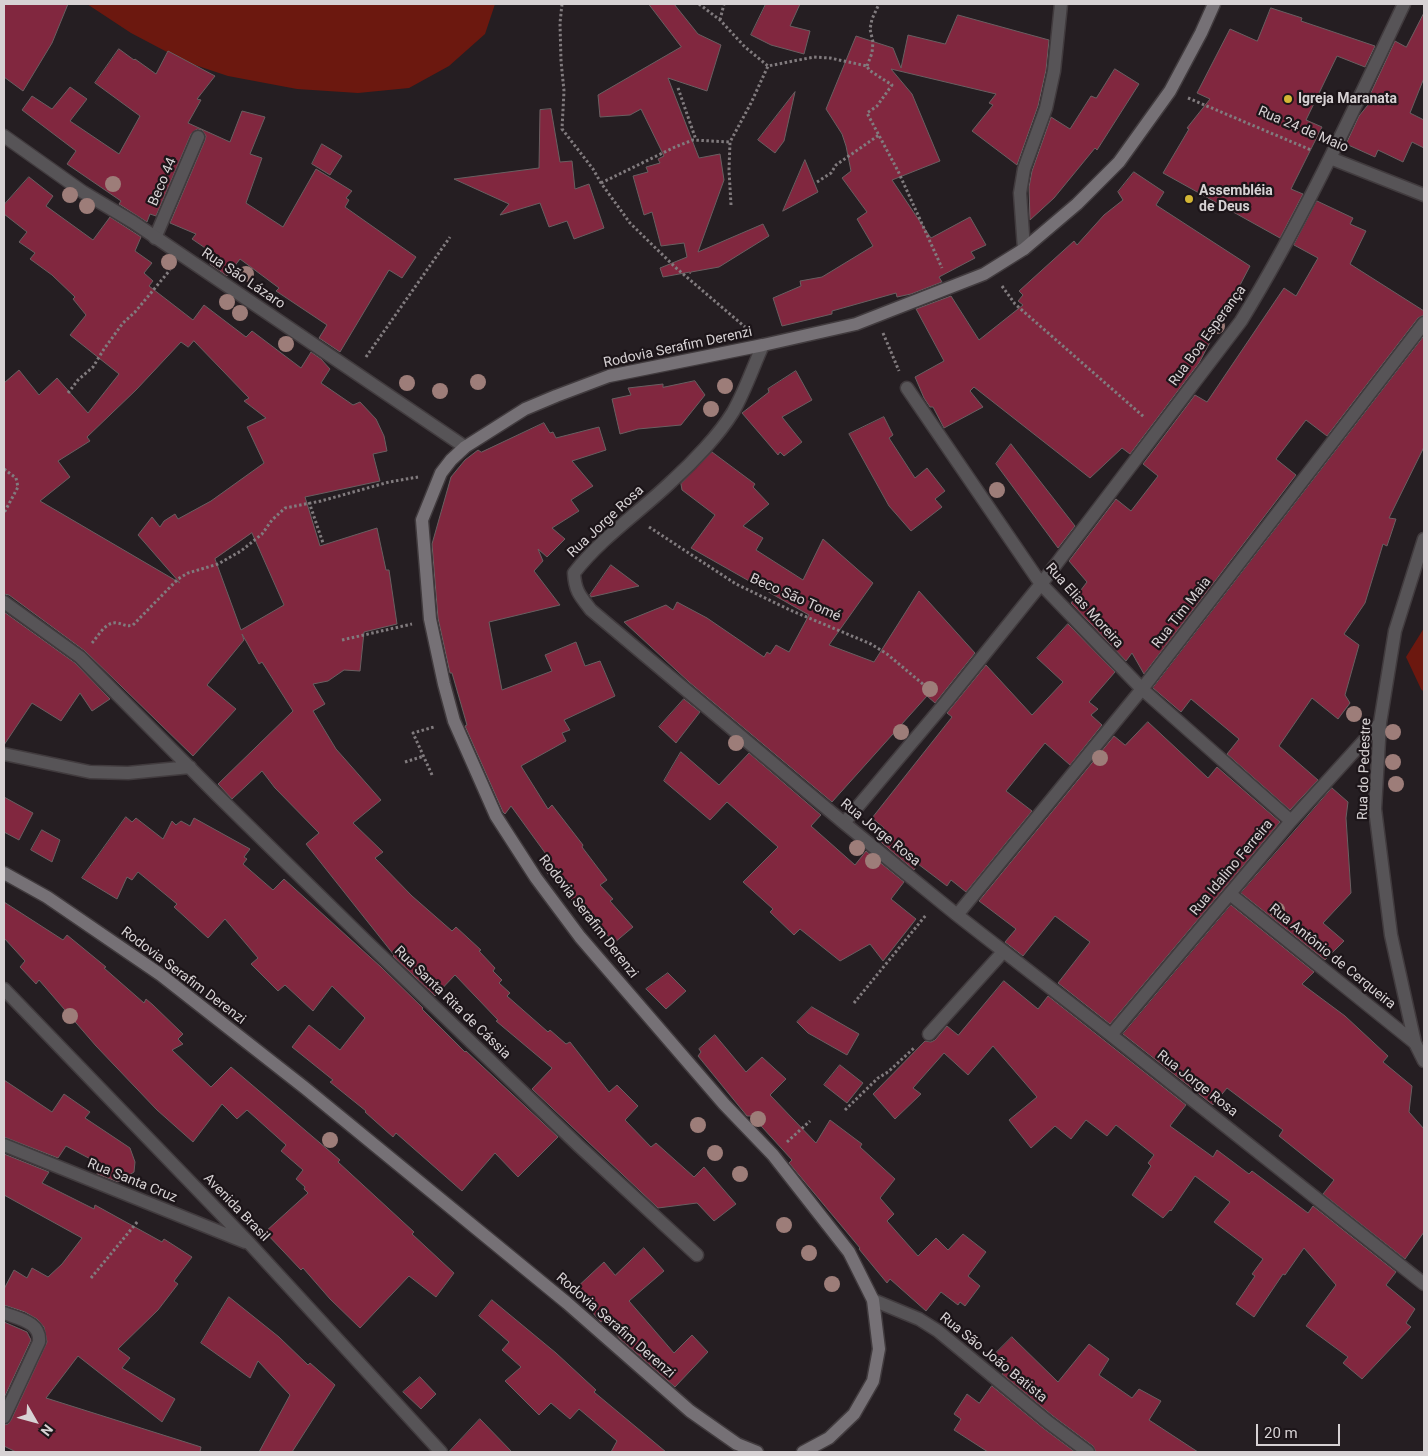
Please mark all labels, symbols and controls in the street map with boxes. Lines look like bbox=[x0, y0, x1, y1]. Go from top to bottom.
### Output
place label: Igreja Maranata bbox=[1298, 91, 1397, 107]
marker: Igreja Maranata bbox=[1282, 93, 1294, 105]
street label: Rua 24 de Maio bbox=[1255, 103, 1351, 157]
street label: Beco 44 bbox=[145, 155, 181, 209]
place label: Assembléia de Deus bbox=[1199, 183, 1273, 216]
marker: Assembléia de Deus bbox=[1183, 193, 1195, 205]
street label: Rua São Lázaro bbox=[198, 245, 288, 313]
street label: Rua Boa Esperança bbox=[1166, 282, 1250, 390]
street label: Rodovia Serafim Derenzi bbox=[602, 324, 754, 372]
street label: Rua Jorge Rosa bbox=[564, 482, 648, 562]
street label: Rua Elias Moreira bbox=[1042, 560, 1126, 652]
street label: Beco São Tomé bbox=[747, 570, 843, 626]
street label: Rua Tim Maia bbox=[1149, 574, 1215, 652]
street label: Rua do Pedestre bbox=[1355, 718, 1375, 820]
street label: Rua Jorge Rosa bbox=[837, 796, 923, 870]
street label: Rua Idalino Ferreira bbox=[1187, 817, 1277, 919]
street label: Rodovia Serafim Derenzi bbox=[535, 852, 641, 982]
street label: Rua Antônio de Cerqueira bbox=[1265, 901, 1399, 1013]
street label: Rodovia Serafim Derenzi bbox=[117, 924, 249, 1028]
street label: Rua Santa Rita de Cássia bbox=[390, 943, 514, 1063]
street label: Rua Jorge Rosa bbox=[1153, 1047, 1241, 1121]
street label: Rua Santa Cruz bbox=[85, 1155, 179, 1207]
street label: Avenida Brasil bbox=[199, 1171, 273, 1245]
street label: Rodovia Serafim Derenzi bbox=[552, 1270, 678, 1382]
street label: Rua São João Batista bbox=[936, 1310, 1050, 1406]
north arrow bbox=[10, 1396, 60, 1446]
scale bar bbox=[1258, 1414, 1342, 1446]
text: N bbox=[37, 1421, 56, 1439]
text: 20 m bbox=[1264, 1424, 1298, 1442]

